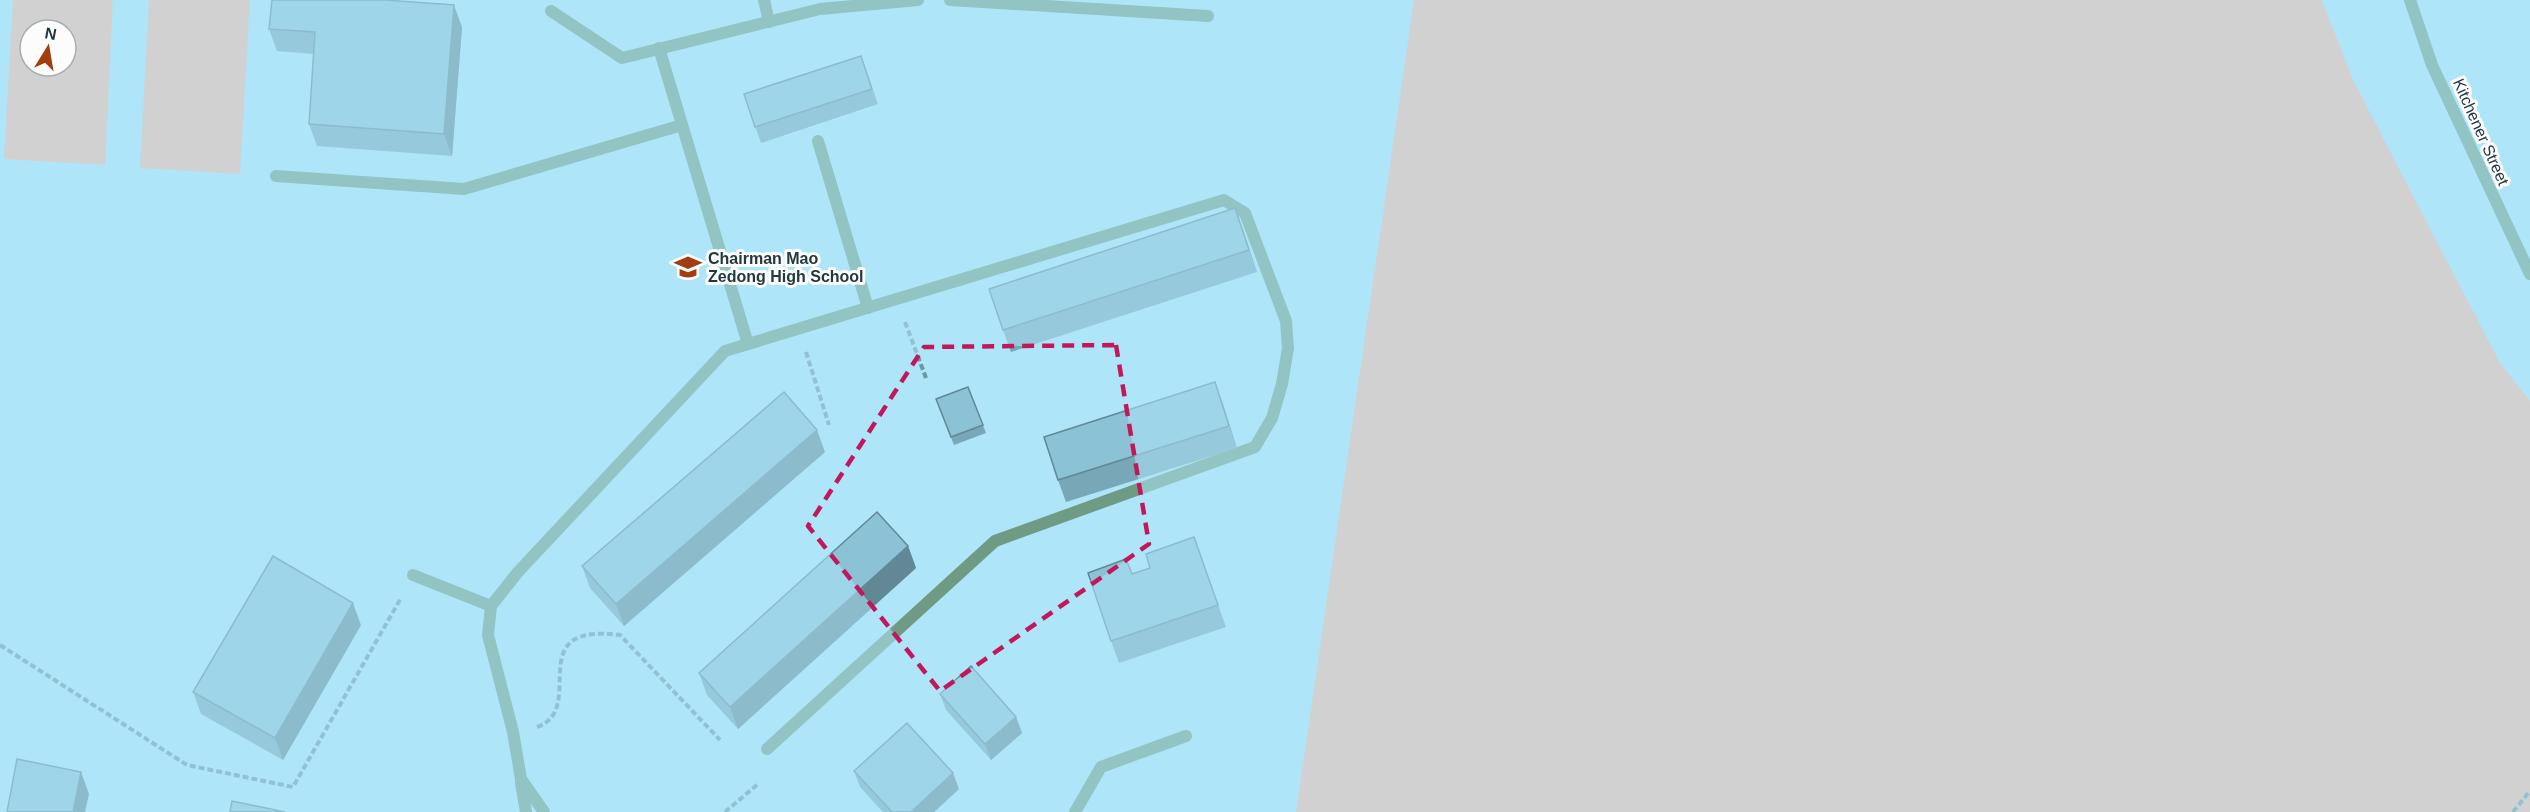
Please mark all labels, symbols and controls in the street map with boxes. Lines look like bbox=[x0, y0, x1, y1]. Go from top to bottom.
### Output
north arrow bbox=[18, 18, 78, 78]
text: N bbox=[43, 24, 58, 43]
street label: Kitchener Street bbox=[2450, 76, 2512, 188]
place label: Chairman Mao Zedong High School bbox=[708, 250, 864, 285]
school or university icon: Chairman Mao Zedong High School bbox=[673, 252, 703, 282]

